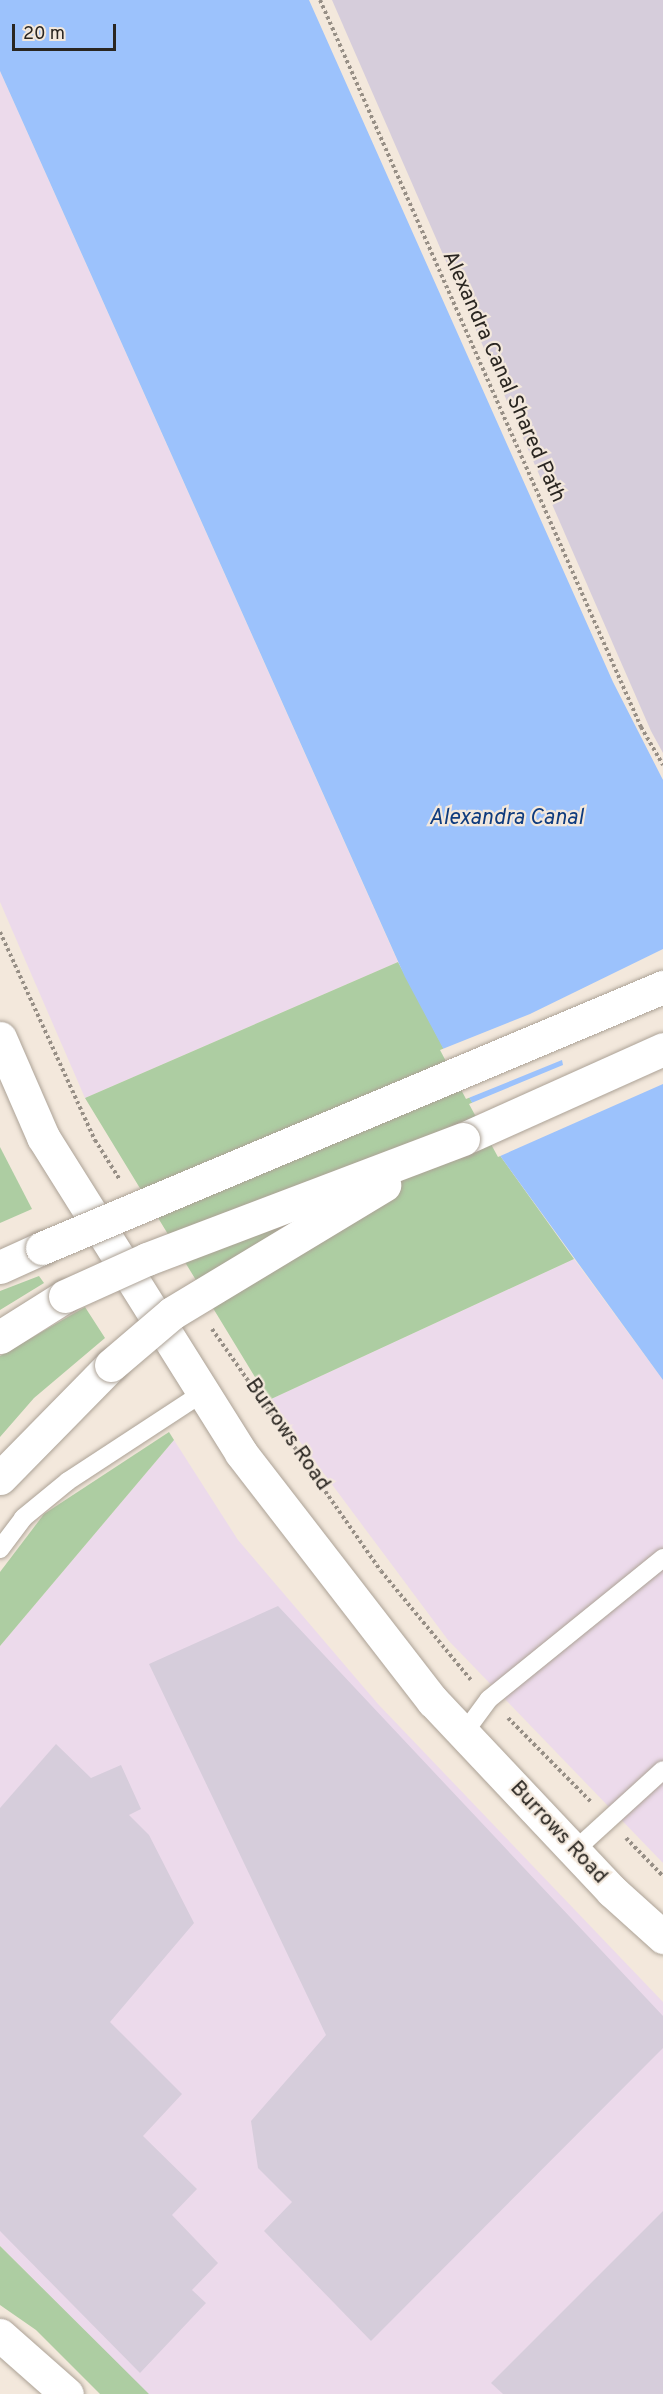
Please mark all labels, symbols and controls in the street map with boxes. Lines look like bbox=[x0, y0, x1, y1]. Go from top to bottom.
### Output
scale bar bbox=[15, 12, 118, 50]
text: 20 m bbox=[23, 23, 65, 46]
street label: Alexandra Canal Shared Path bbox=[436, 247, 570, 507]
water label: Alexandra Canal bbox=[429, 806, 583, 832]
street label: Burrows Road bbox=[239, 1374, 335, 1496]
street label: Burrows Road bbox=[504, 1776, 612, 1890]

